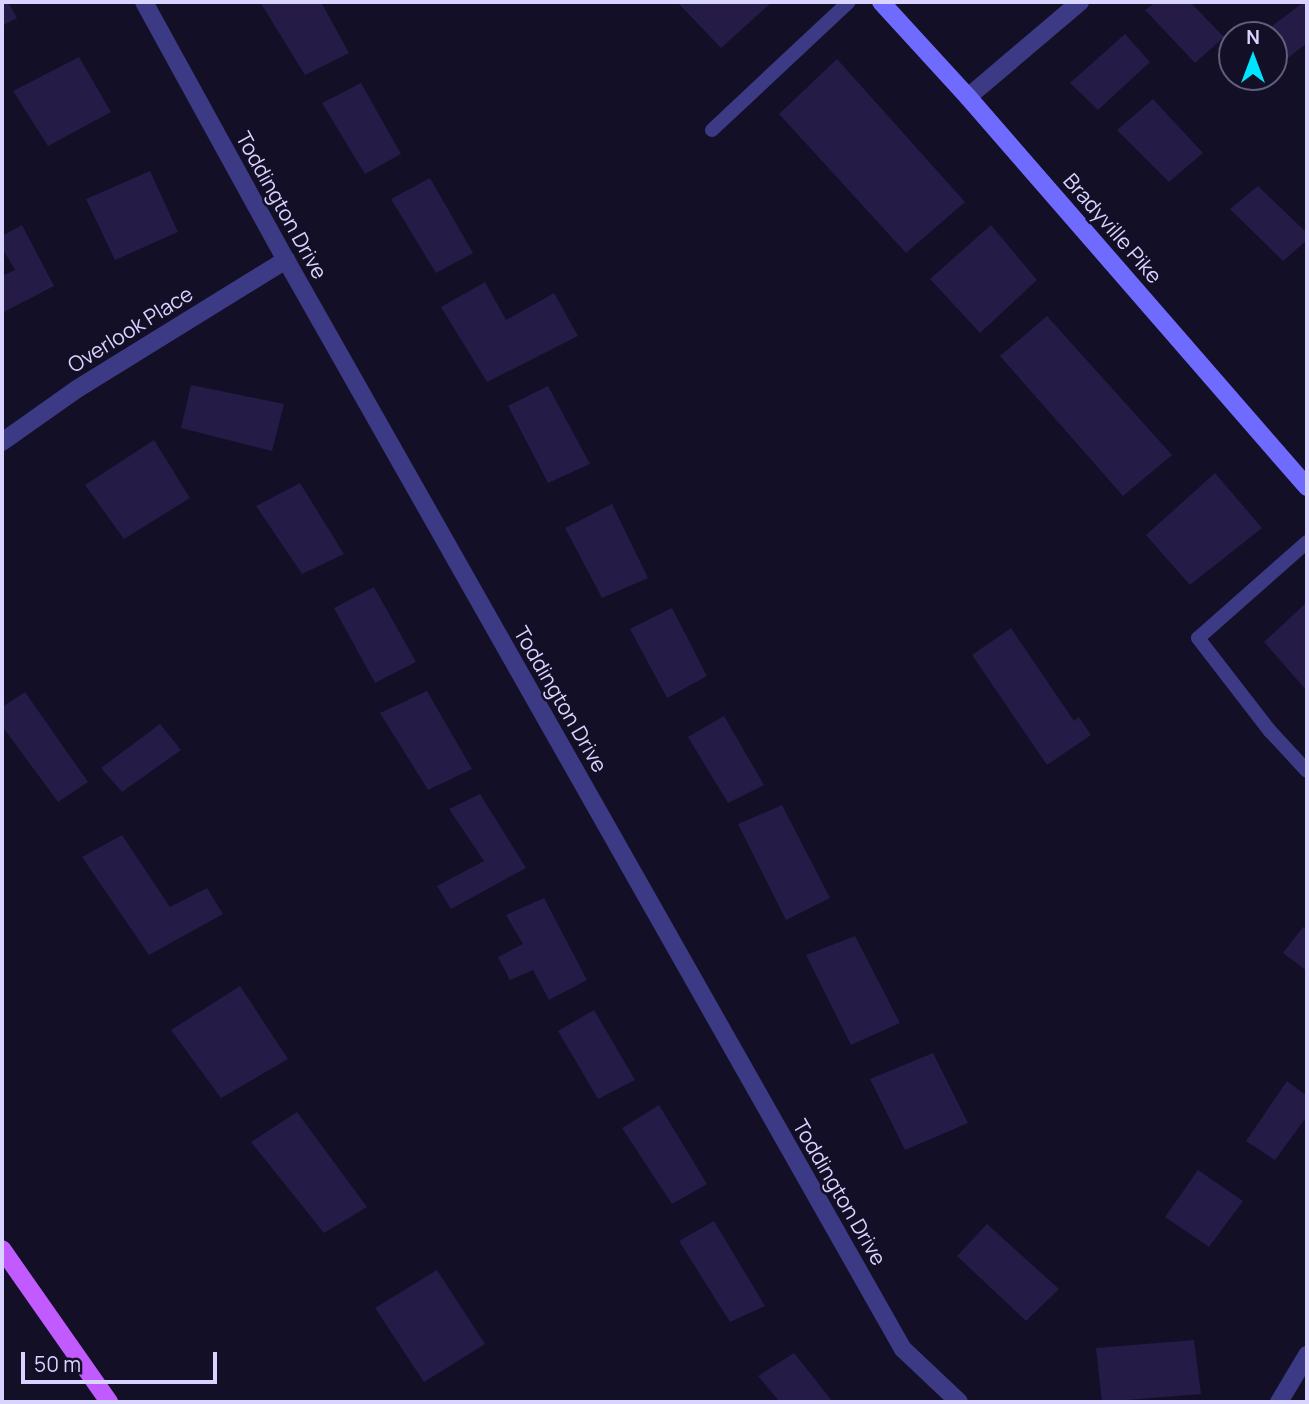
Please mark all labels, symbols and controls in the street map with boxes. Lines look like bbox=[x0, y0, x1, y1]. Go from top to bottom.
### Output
north arrow bbox=[1218, 21, 1288, 91]
text: N bbox=[1246, 24, 1260, 50]
street label: Toddington Drive bbox=[231, 127, 333, 283]
street label: Bradyville Pike bbox=[1059, 168, 1167, 288]
street label: Overlook Place bbox=[63, 281, 197, 377]
street label: Toddington Drive bbox=[509, 622, 613, 776]
street label: Toddington Drive bbox=[788, 1115, 892, 1269]
scale bar bbox=[24, 1338, 220, 1382]
text: 50 m bbox=[34, 1350, 81, 1378]

